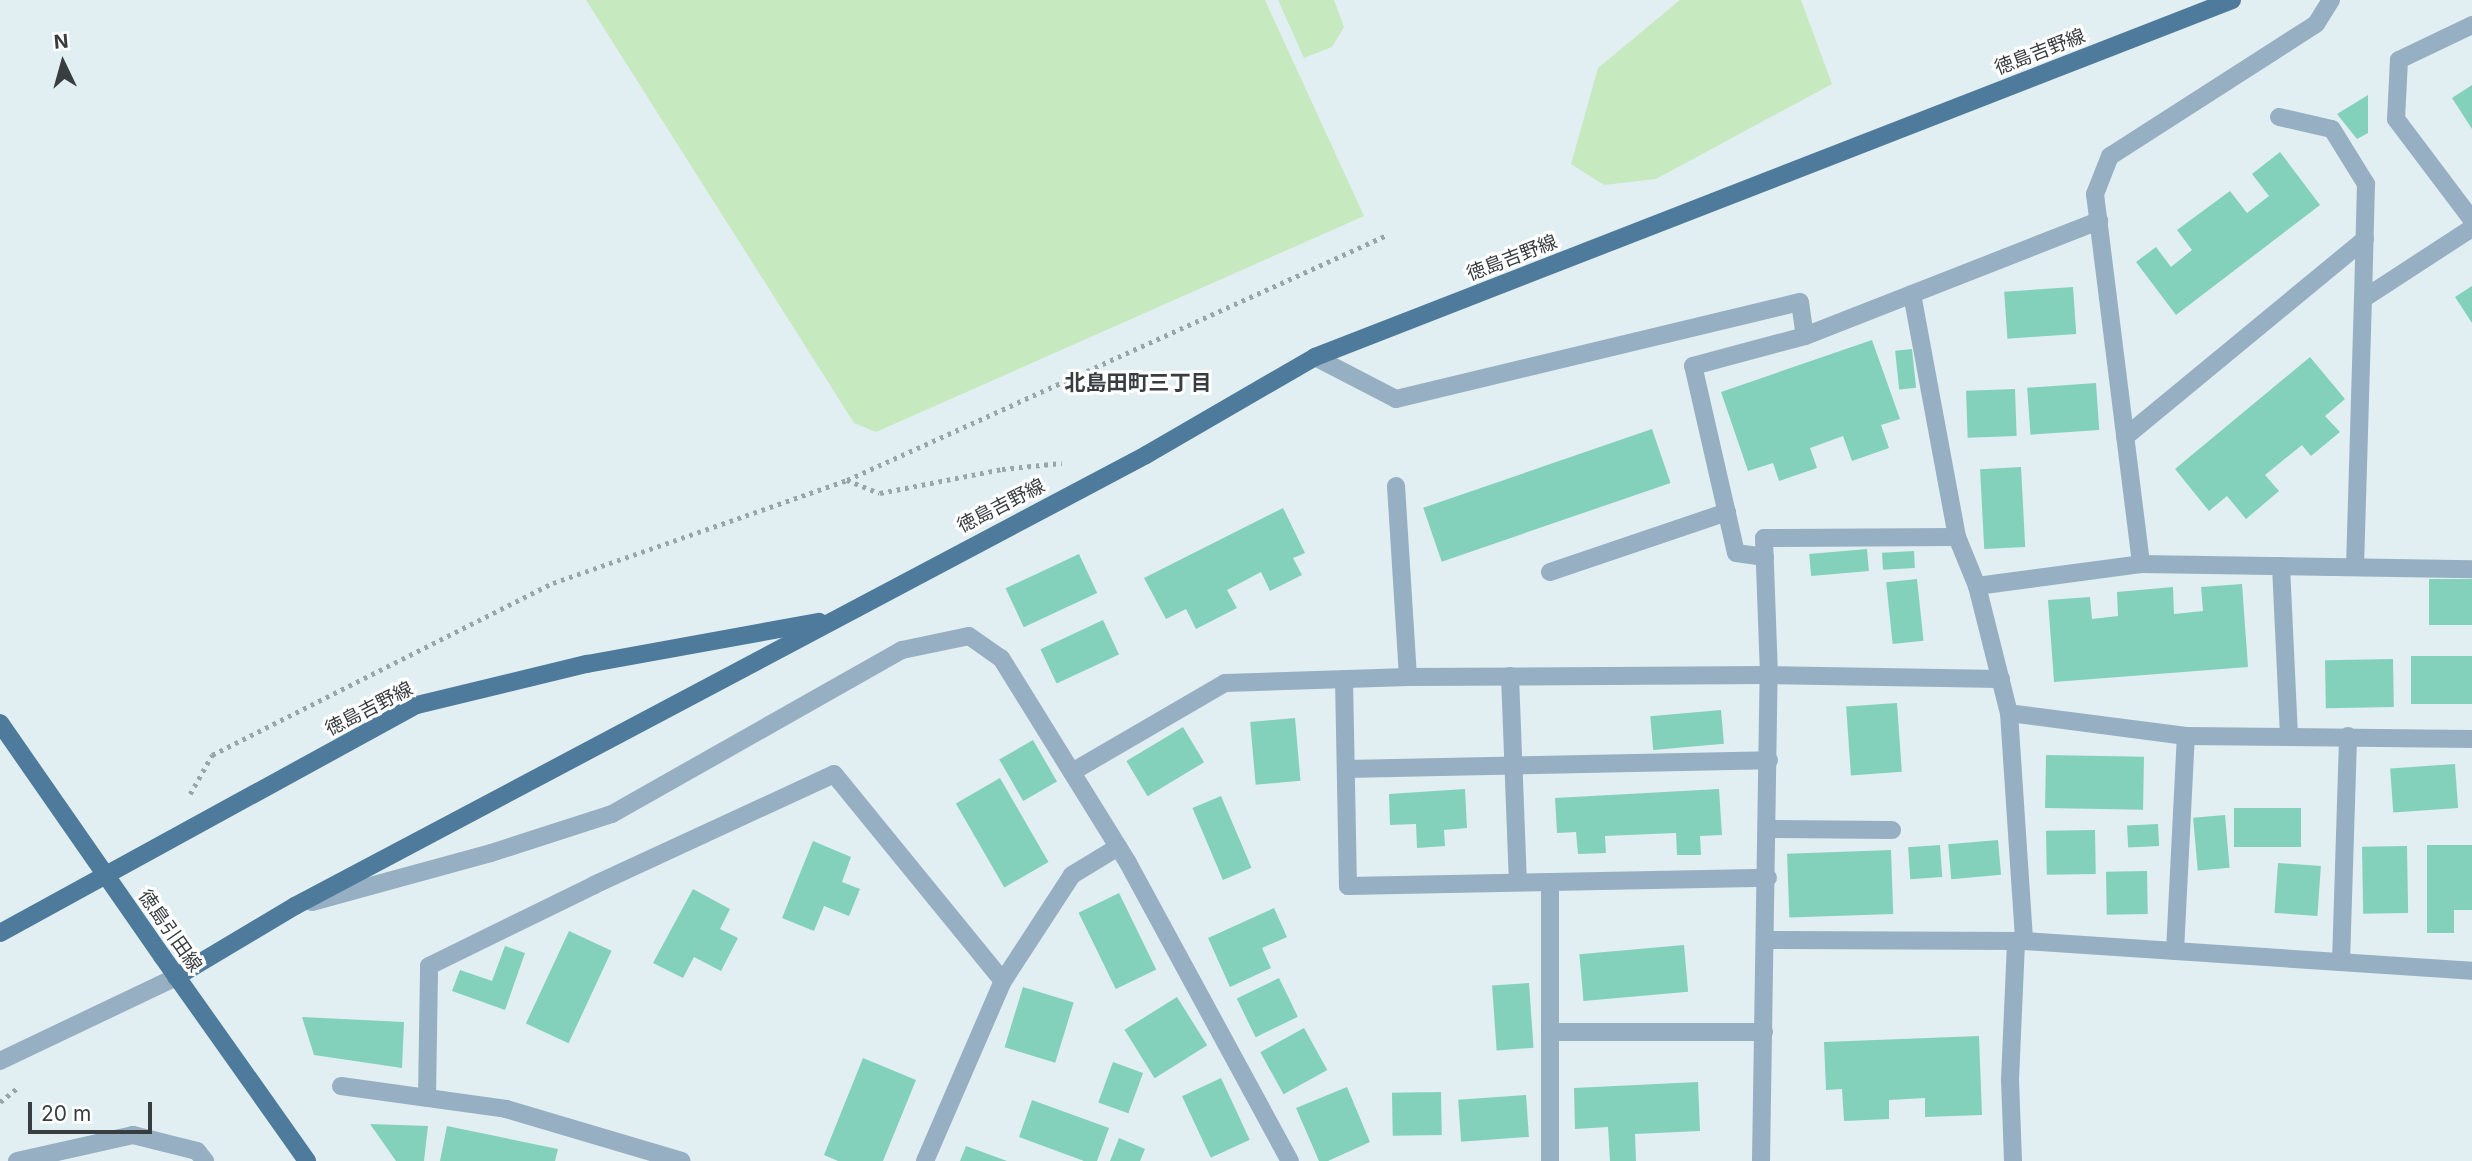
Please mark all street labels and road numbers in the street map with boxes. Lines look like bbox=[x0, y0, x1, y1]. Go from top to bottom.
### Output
street label: 徳島吉野線 bbox=[1992, 24, 2088, 80]
street label: 徳島吉野線 bbox=[1464, 230, 1560, 286]
street label: 徳島吉野線 bbox=[954, 474, 1048, 538]
street label: 徳島吉野線 bbox=[322, 677, 416, 741]
street label: 徳島引田線 bbox=[133, 886, 207, 976]

